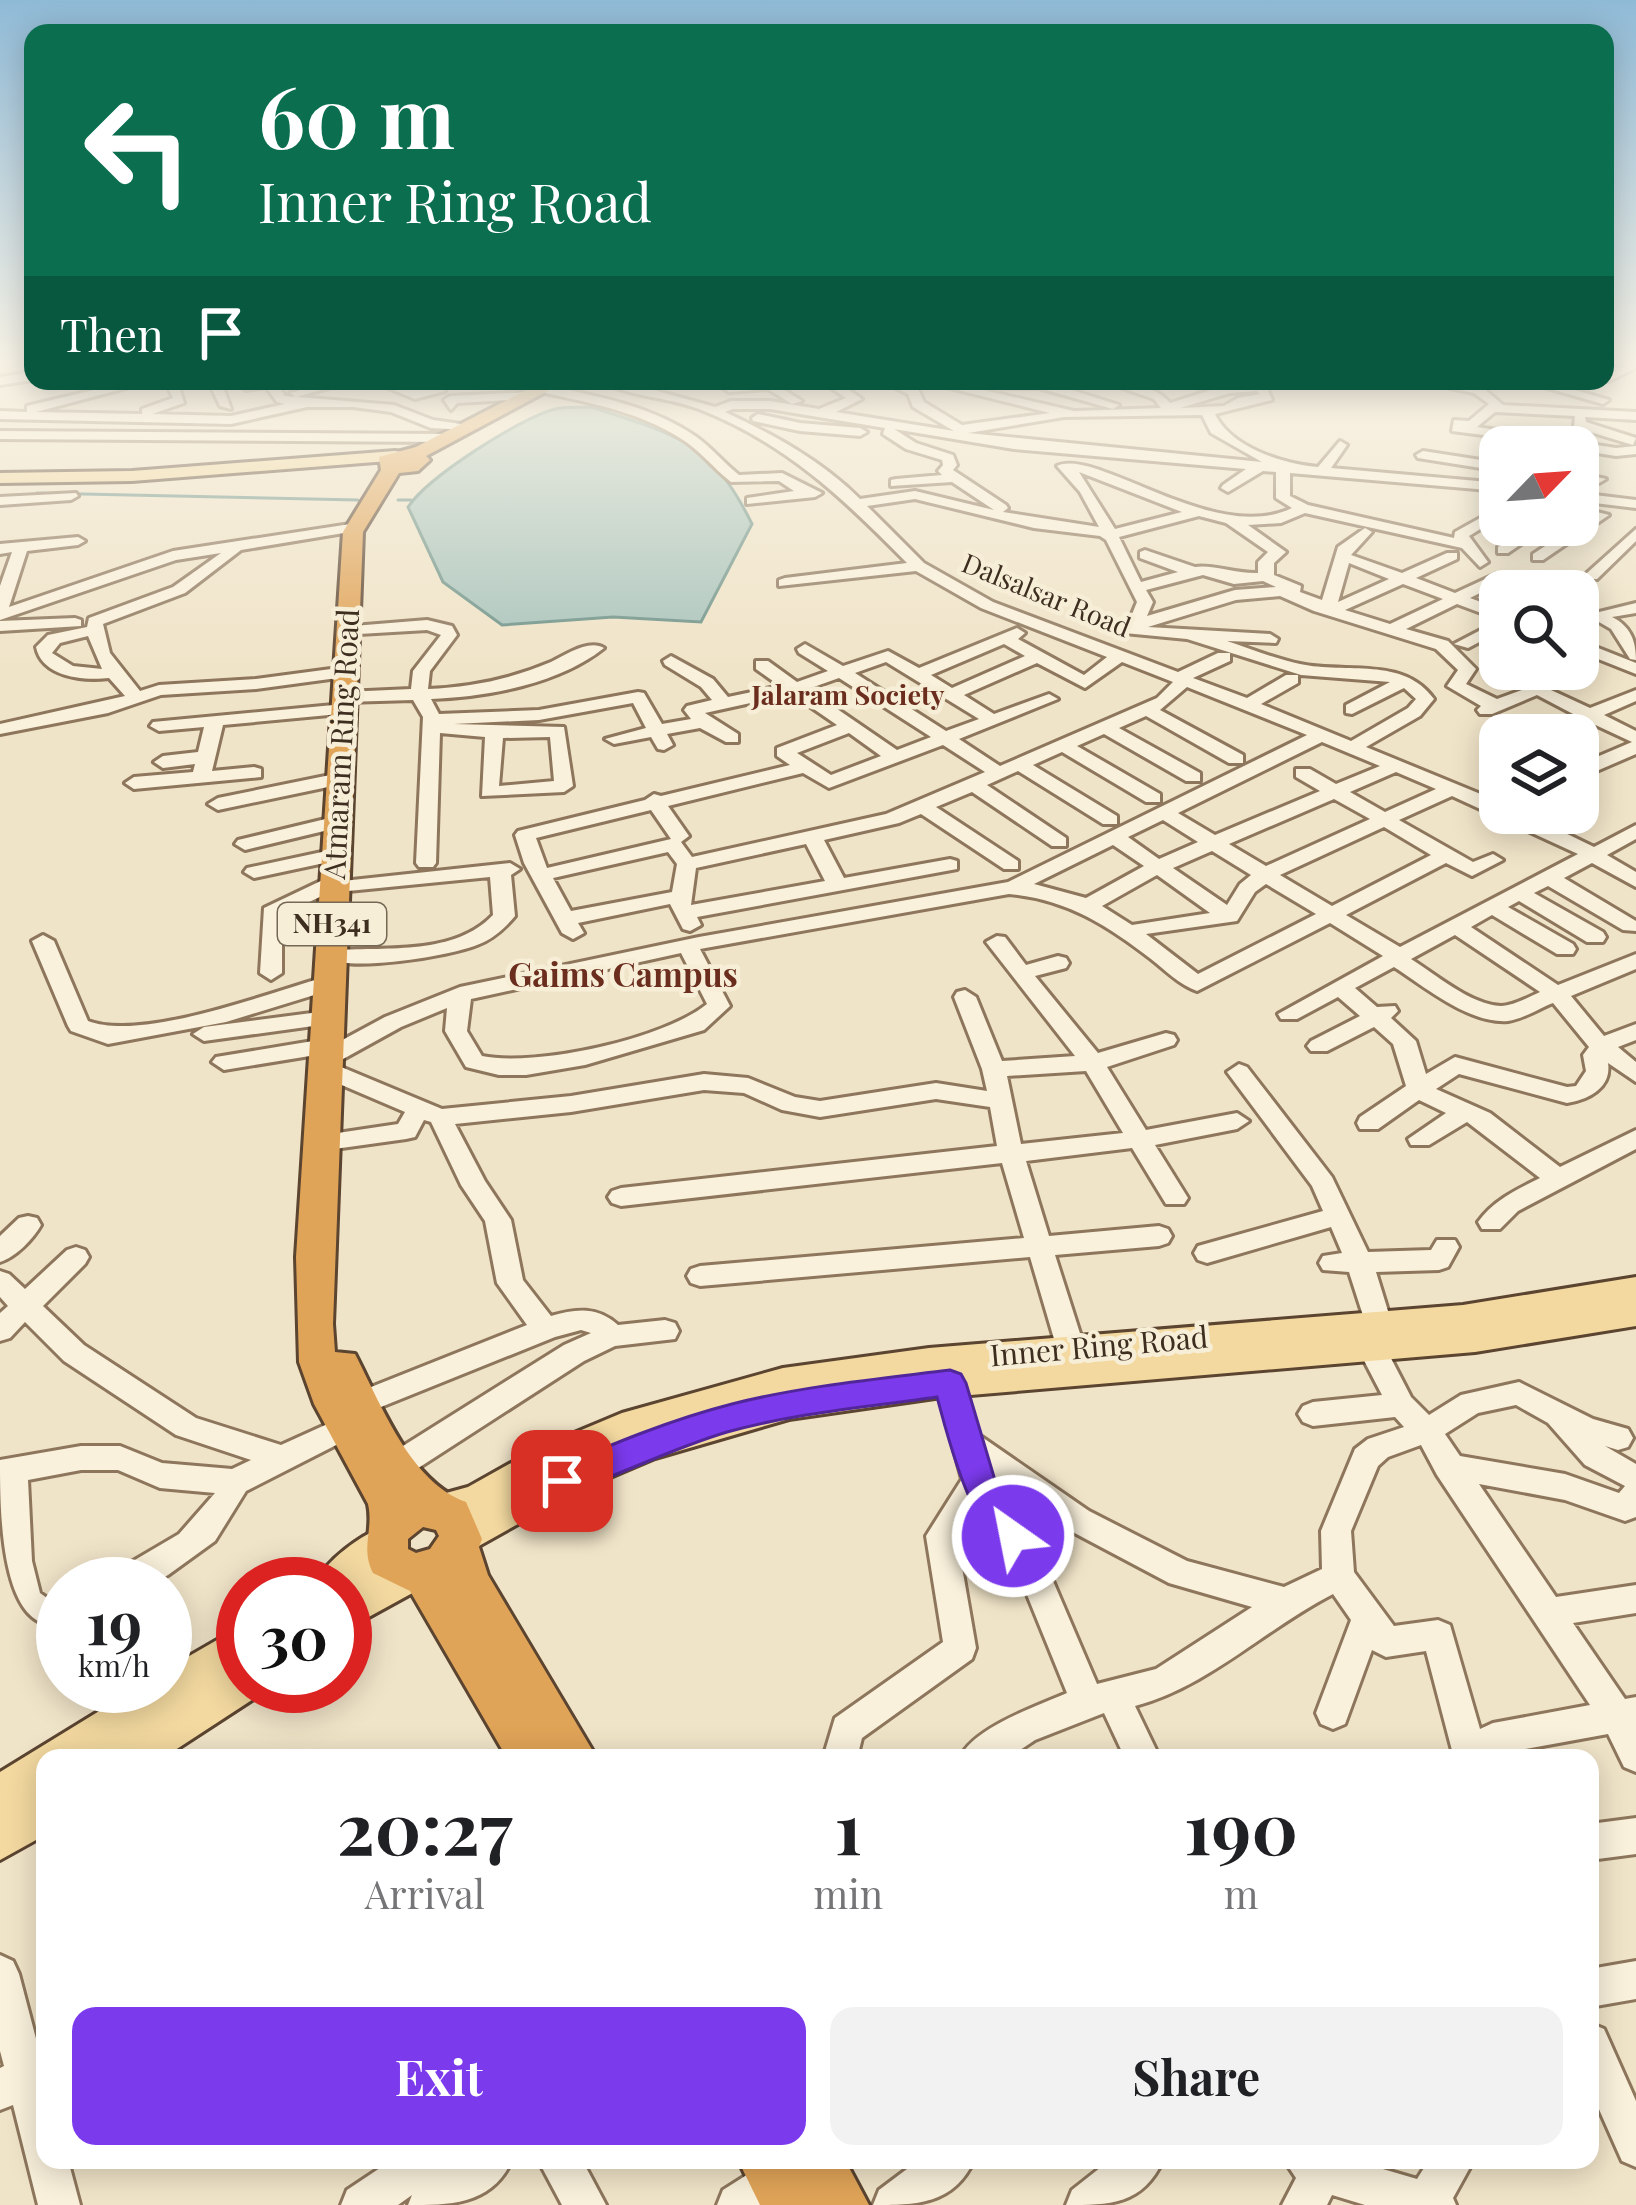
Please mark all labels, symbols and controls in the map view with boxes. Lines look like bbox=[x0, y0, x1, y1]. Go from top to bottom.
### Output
text: 60 m bbox=[258, 58, 455, 170]
icon: left bbox=[60, 72, 216, 228]
text: Inner Ring Road bbox=[258, 165, 652, 237]
icon: arrive bbox=[188, 300, 254, 366]
text: Then bbox=[60, 303, 164, 363]
north arrow bbox=[1479, 426, 1599, 546]
map controls bbox=[1479, 426, 1599, 834]
street label: Dalsalsar Road bbox=[957, 544, 1137, 644]
button: search bbox=[1479, 570, 1599, 690]
street label: Atmaram Ring Road bbox=[313, 608, 367, 881]
district label: Jalaram Society bbox=[750, 676, 945, 712]
button: layers bbox=[1479, 714, 1599, 834]
road number: NH341 bbox=[278, 903, 386, 945]
district label: Gaims Campus bbox=[508, 951, 738, 995]
street label: Inner Ring Road bbox=[988, 1316, 1210, 1374]
pin bbox=[511, 1430, 613, 1532]
icon: arrive bbox=[529, 1448, 595, 1514]
position arrow bbox=[950, 1473, 1076, 1599]
speed limit sign: 30 bbox=[216, 1557, 372, 1713]
text: 19 bbox=[86, 1580, 142, 1660]
text: km/h bbox=[78, 1645, 150, 1685]
text: 20:27 bbox=[337, 1777, 513, 1873]
text: 1 bbox=[834, 1777, 862, 1873]
text: 190 bbox=[1184, 1777, 1298, 1873]
text: Arrival bbox=[365, 1867, 485, 1919]
text: min bbox=[814, 1867, 883, 1919]
text: m bbox=[1224, 1867, 1258, 1919]
button: Exit bbox=[72, 2007, 806, 2145]
button: Share bbox=[830, 2007, 1563, 2145]

